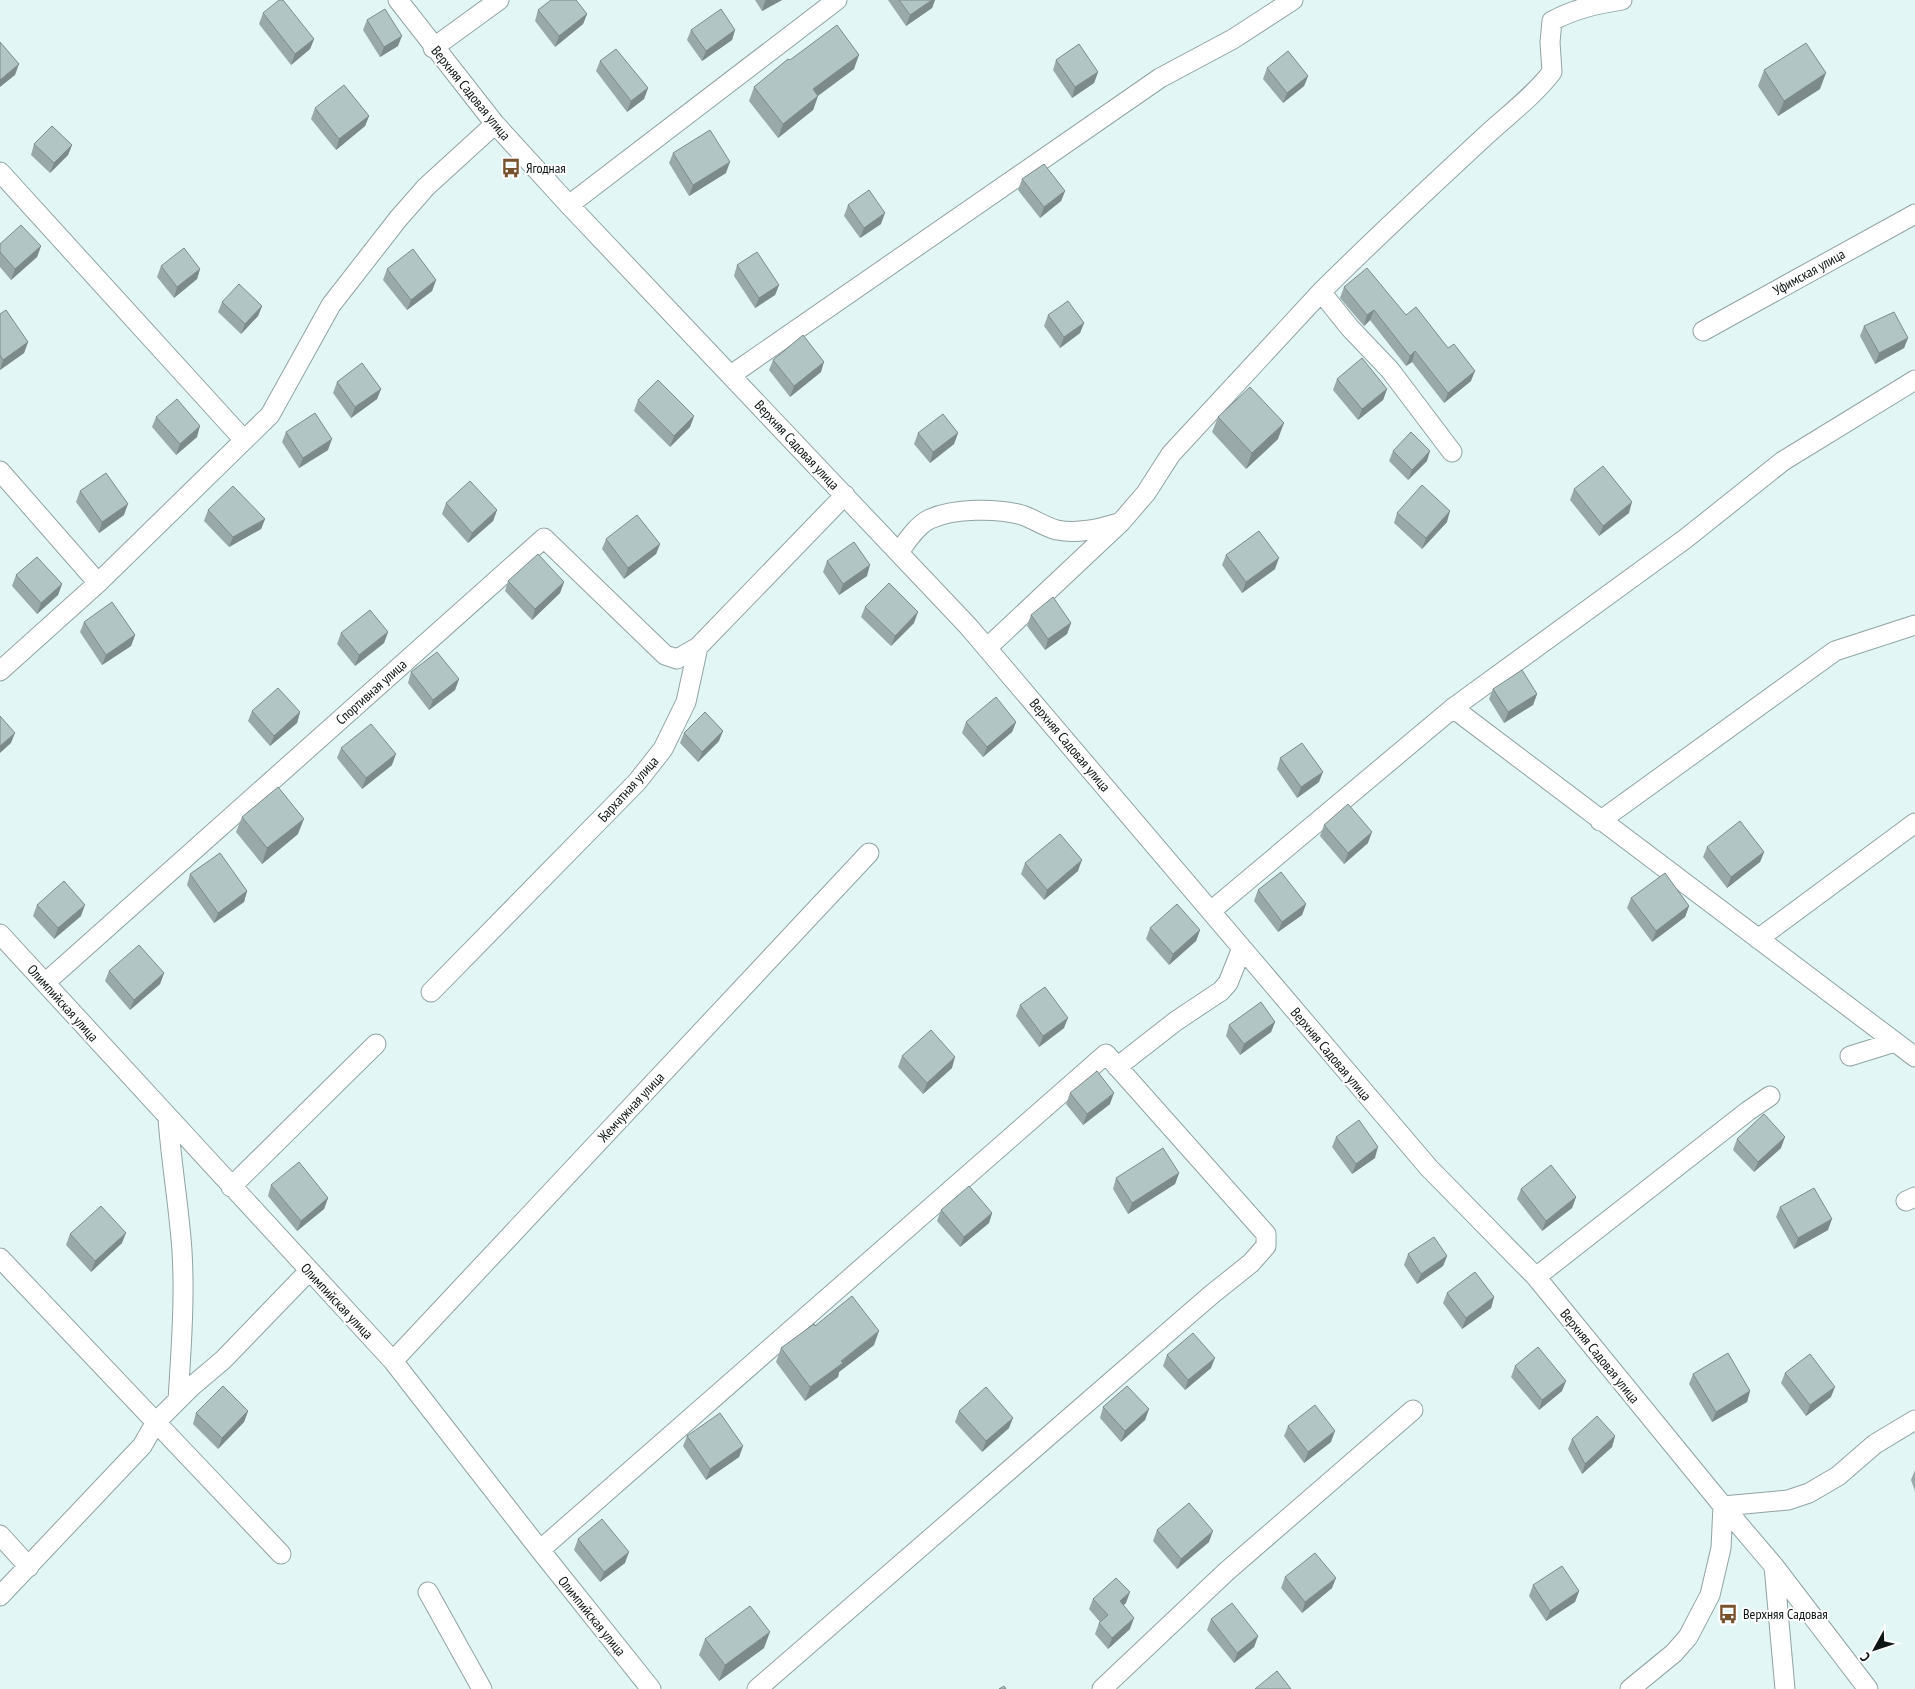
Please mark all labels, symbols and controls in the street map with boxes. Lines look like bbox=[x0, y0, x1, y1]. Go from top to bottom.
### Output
street label: Верхняя Садовая улица bbox=[427, 42, 515, 144]
bus stop icon: Ягодная bbox=[500, 157, 522, 179]
place label: Ягодная bbox=[526, 159, 566, 177]
street label: Уфимская улица bbox=[1770, 245, 1848, 299]
street label: Верхняя Садовая улица bbox=[751, 396, 843, 494]
street label: Спортивная улица bbox=[332, 655, 410, 729]
street label: Верхняя Садовая улица bbox=[1026, 695, 1114, 795]
street label: Бархатная улица bbox=[594, 752, 662, 826]
street label: Олимпийская улица bbox=[24, 961, 102, 1045]
street label: Верхняя Садовая улица bbox=[1287, 1004, 1375, 1104]
street label: Жемчужная улица bbox=[593, 1068, 668, 1146]
street label: Олимпийская улица bbox=[297, 1259, 377, 1343]
street label: Верхняя Садовая улица bbox=[1556, 1305, 1644, 1407]
street label: Олимпийская улица bbox=[554, 1572, 630, 1660]
bus stop icon: Верхняя Садовая bbox=[1717, 1603, 1739, 1625]
place label: Верхняя Садовая bbox=[1743, 1605, 1828, 1623]
north arrow bbox=[1850, 1624, 1900, 1674]
text: С bbox=[1856, 1649, 1874, 1666]

